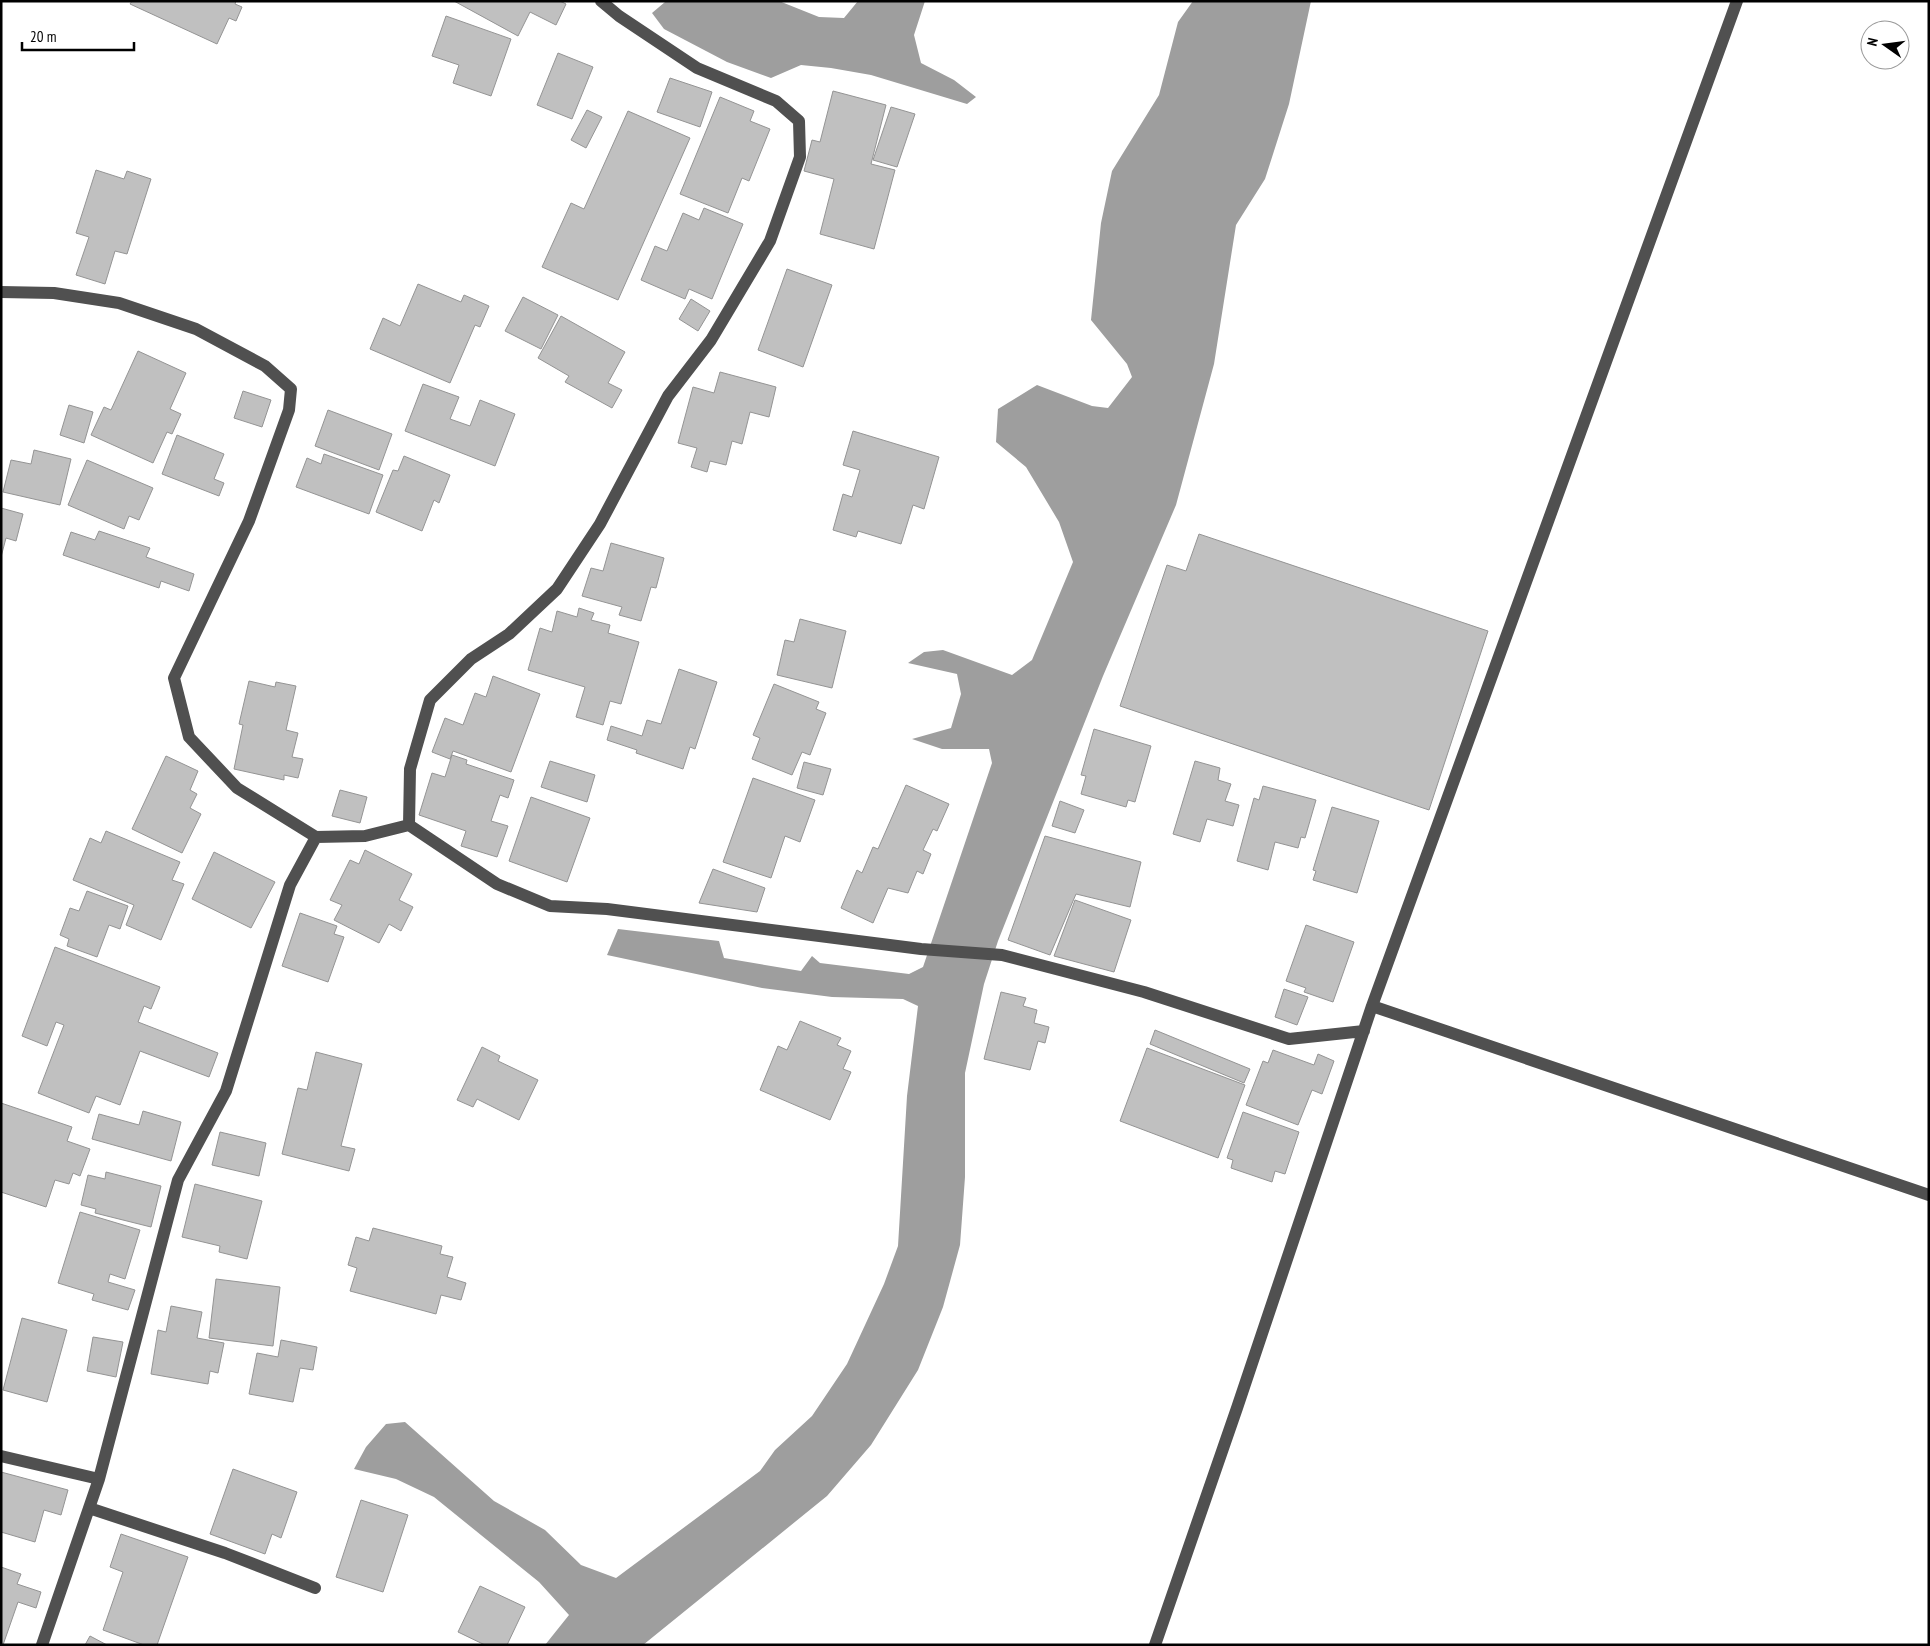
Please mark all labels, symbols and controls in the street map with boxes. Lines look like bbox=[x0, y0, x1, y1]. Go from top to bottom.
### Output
scale bar bbox=[22, 20, 135, 52]
north arrow bbox=[1860, 20, 1910, 70]
text: 20 m bbox=[30, 27, 56, 46]
text: N bbox=[1863, 36, 1882, 48]

